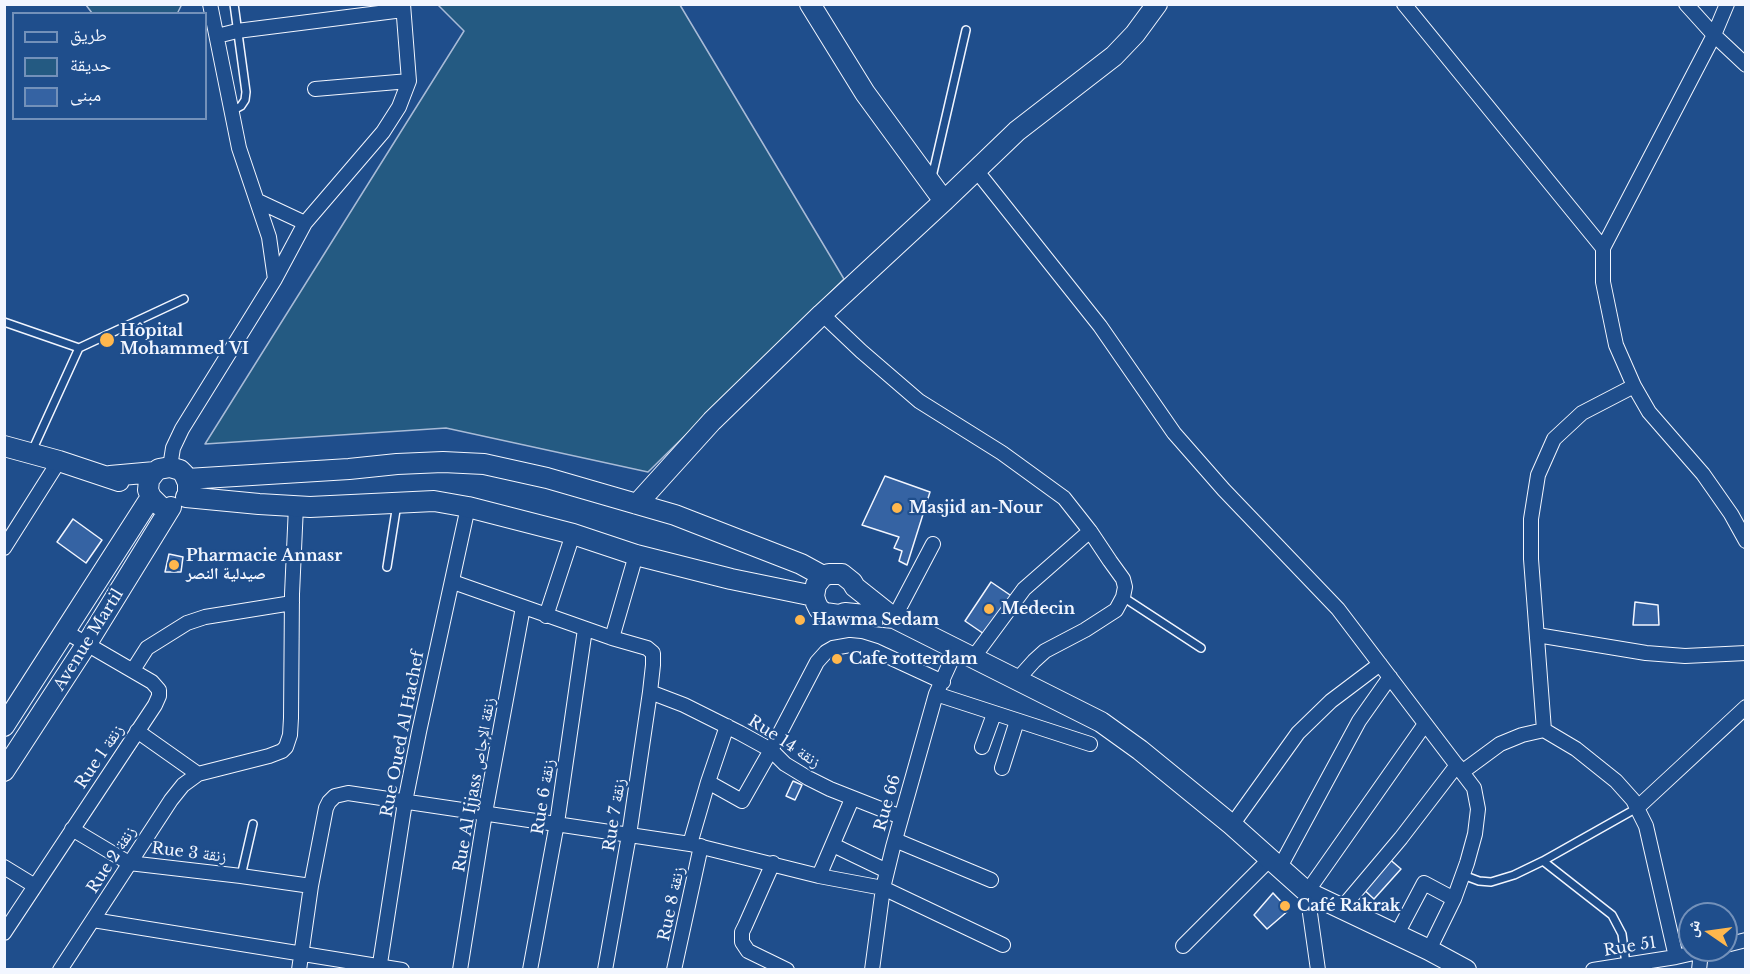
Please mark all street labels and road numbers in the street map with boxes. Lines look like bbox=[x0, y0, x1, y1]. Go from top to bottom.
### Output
street label: Avenue Martil bbox=[50, 586, 128, 694]
street label: Rue Oued Al Hachef bbox=[377, 649, 429, 819]
street label: Rue Al Ijjass زنقة الإجاص bbox=[450, 696, 500, 874]
street label: Rue 14 زنقة bbox=[744, 712, 824, 772]
street label: Rue 1 زنقة bbox=[72, 721, 128, 793]
street label: Rue 6 زنقة bbox=[529, 758, 559, 836]
street label: Rue 66 bbox=[871, 773, 905, 833]
street label: Rue 7 زنقة bbox=[600, 777, 630, 853]
street label: Rue 2 زنقة bbox=[83, 823, 141, 897]
street label: Rue 3 زنقة bbox=[150, 839, 228, 867]
street label: Rue 8 زنقة bbox=[655, 865, 689, 943]
street label: Rue 51 bbox=[1602, 933, 1658, 961]

